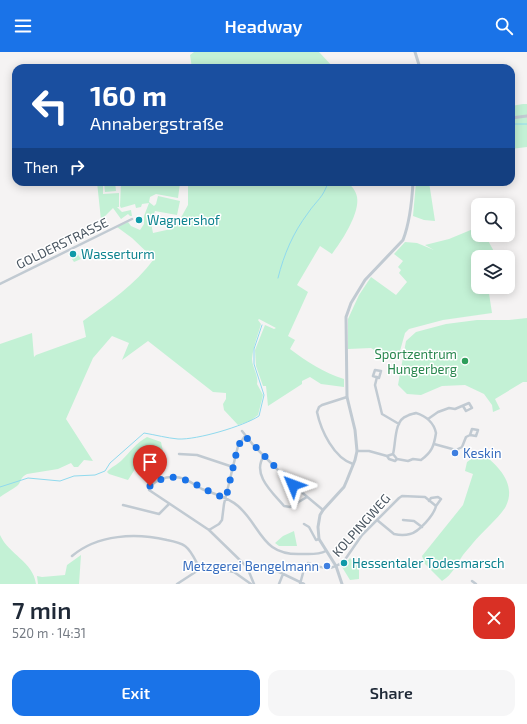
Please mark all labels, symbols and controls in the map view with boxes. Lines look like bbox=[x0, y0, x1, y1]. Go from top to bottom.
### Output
icon: menu bbox=[12, 15, 34, 37]
text: Headway bbox=[225, 15, 302, 37]
icon: search bbox=[493, 15, 515, 37]
text: 160 m bbox=[90, 78, 167, 112]
icon: left bbox=[24, 80, 76, 132]
text: Annabergstraße bbox=[90, 112, 224, 134]
icon: right bbox=[66, 156, 88, 178]
text: Then bbox=[24, 158, 58, 176]
map controls bbox=[471, 198, 515, 294]
button: search bbox=[471, 198, 515, 242]
place label: Wagnershof bbox=[147, 212, 221, 228]
street label: GOLDERSTRASSE bbox=[13, 214, 111, 272]
marker: Wagnershof bbox=[134, 215, 144, 225]
place label: Wasserturm bbox=[81, 246, 155, 262]
marker: Wasserturm bbox=[68, 249, 78, 259]
button: layers bbox=[471, 250, 515, 294]
place label: Sportzentrum Hungerberg bbox=[375, 346, 457, 377]
marker: Sportzentrum Hungerberg bbox=[460, 356, 470, 366]
pin bbox=[133, 445, 167, 486]
place label: Keskin bbox=[463, 445, 502, 461]
marker: Keskin bbox=[450, 448, 460, 458]
icon: arrive bbox=[139, 451, 161, 473]
position arrow bbox=[272, 464, 314, 506]
street label: KOLPINGWEG bbox=[329, 490, 393, 560]
place label: Hessentaler Todesmarsch bbox=[352, 555, 505, 571]
place label: Metzgerei Bengelmann bbox=[182, 558, 319, 574]
marker: Hessentaler Todesmarsch bbox=[339, 558, 349, 568]
marker: Metzgerei Bengelmann bbox=[322, 561, 332, 571]
text: 7 min bbox=[12, 595, 71, 624]
button: close bbox=[473, 597, 515, 639]
text: 520 m · 14:31 bbox=[12, 625, 86, 641]
button: Exit bbox=[12, 670, 260, 716]
button: Share bbox=[268, 670, 515, 716]

